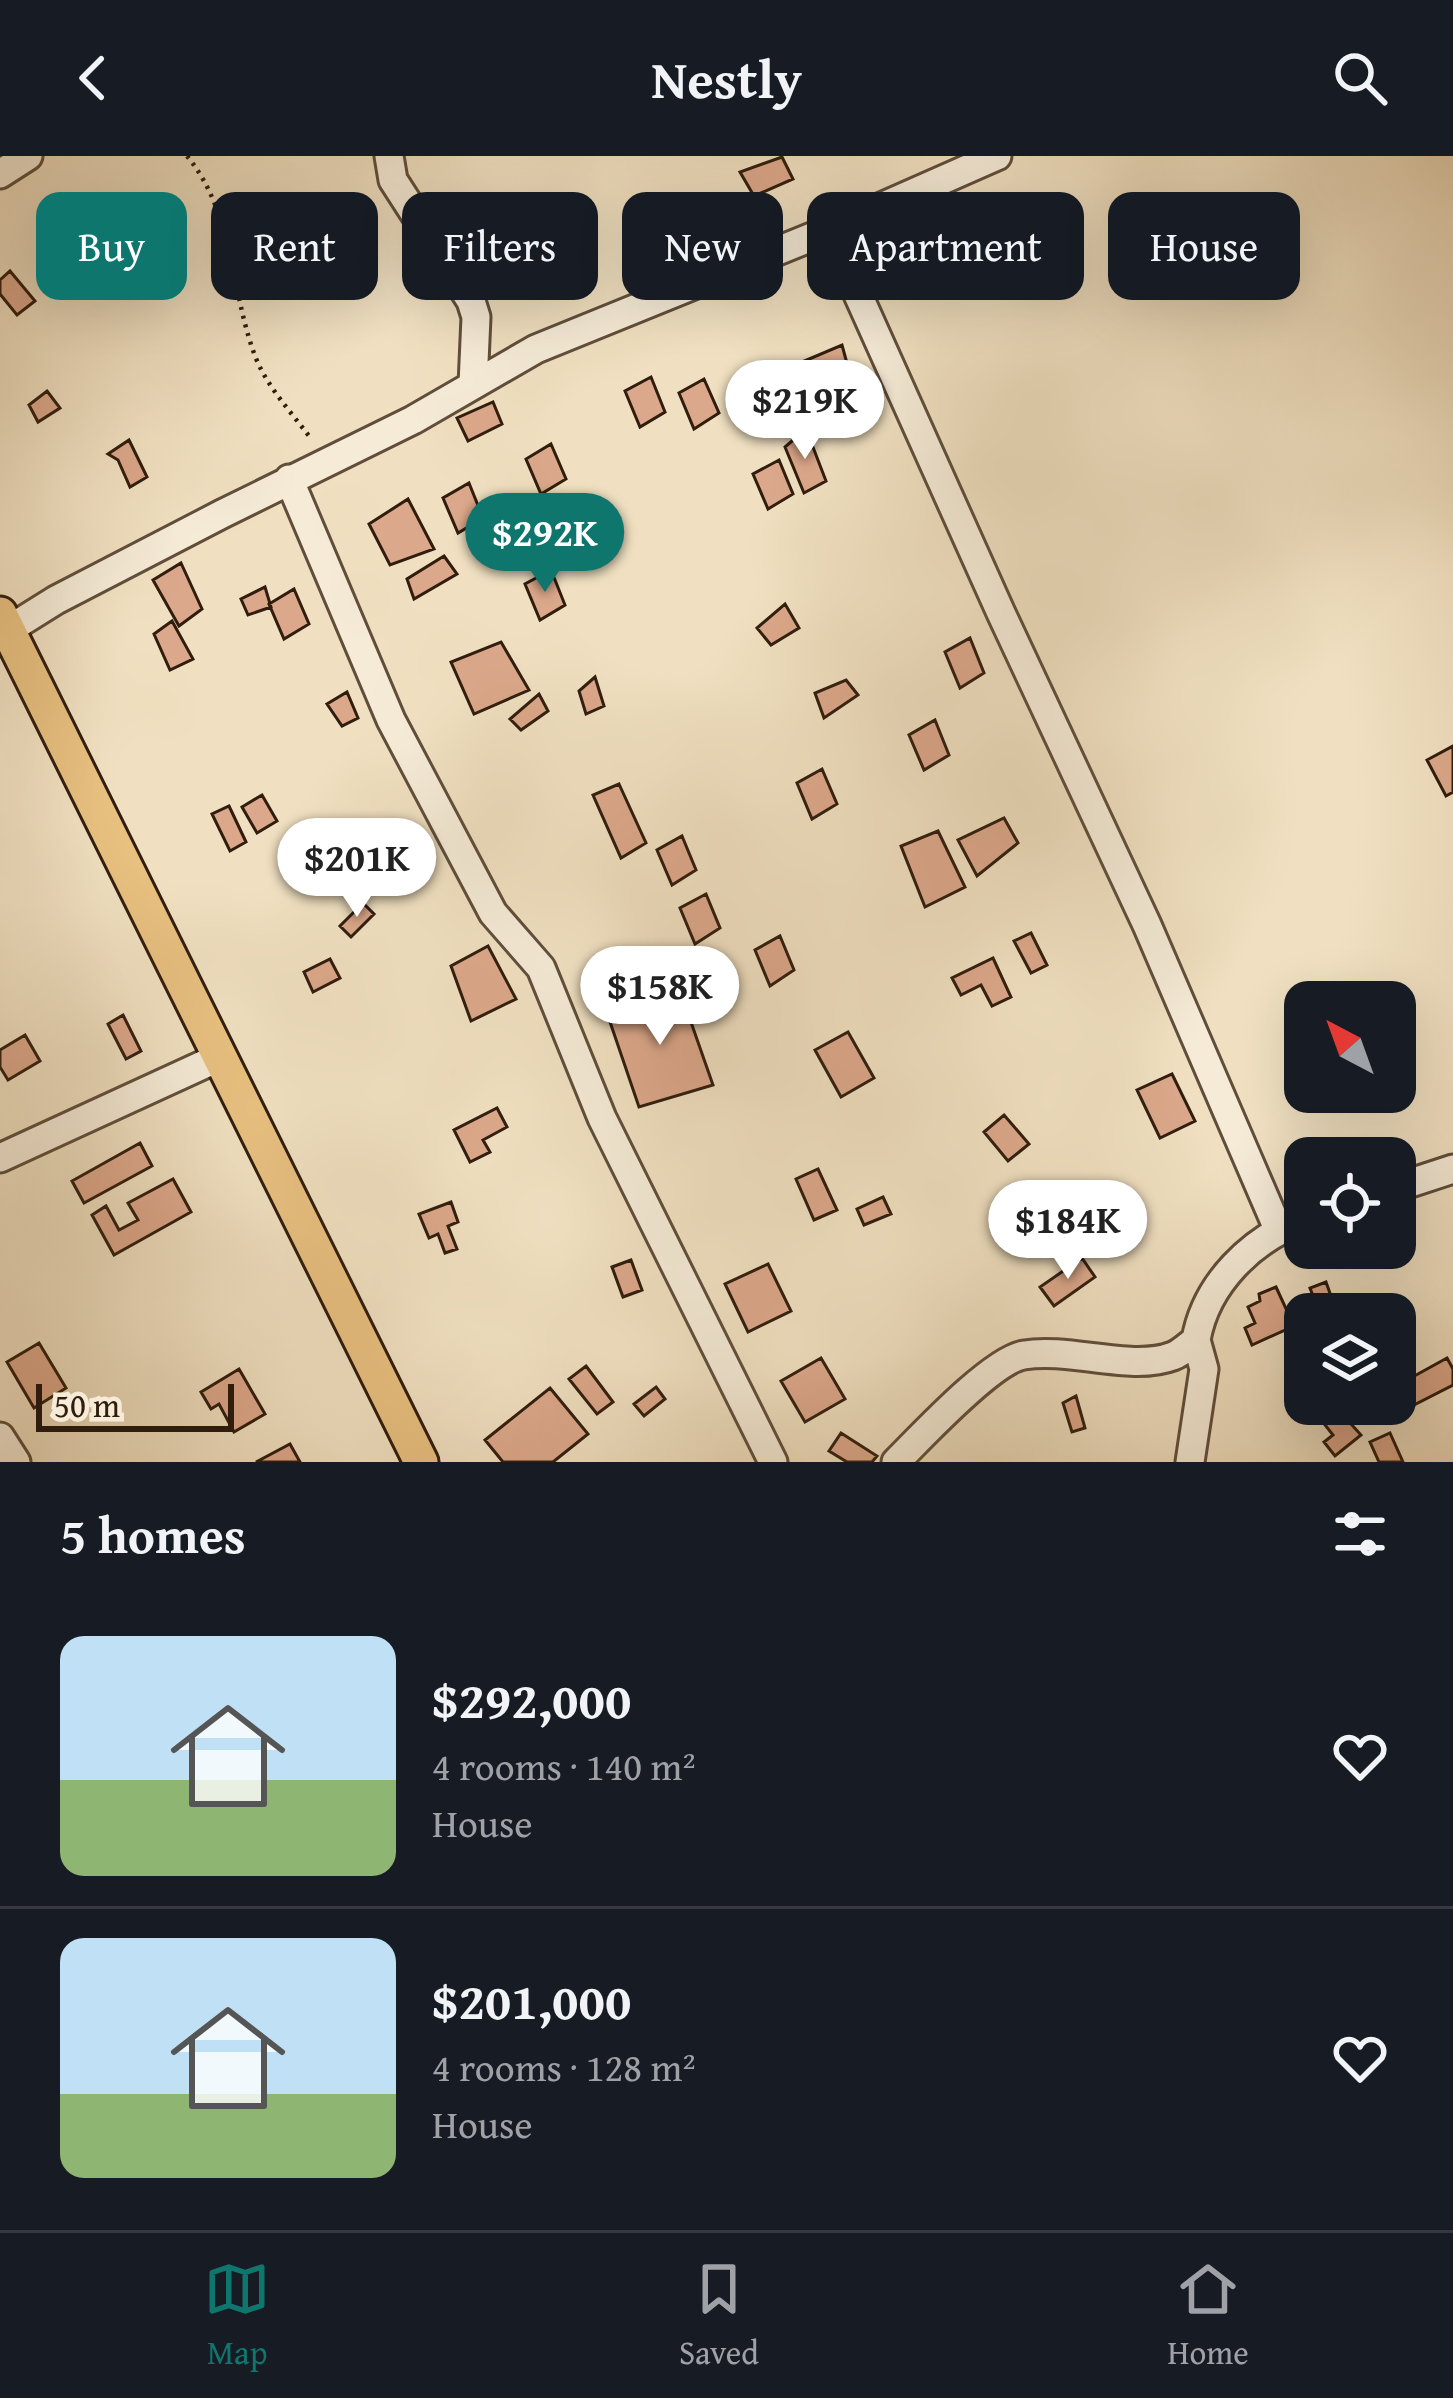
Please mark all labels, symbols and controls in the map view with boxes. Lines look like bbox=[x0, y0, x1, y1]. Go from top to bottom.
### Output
text: Nestly bbox=[651, 39, 802, 118]
icon: back bbox=[60, 45, 126, 111]
icon: search bbox=[1327, 45, 1393, 111]
chip: Buy bbox=[36, 192, 187, 300]
chip: Rent bbox=[211, 192, 378, 300]
chip: Filters bbox=[402, 192, 598, 300]
chip: New bbox=[622, 192, 783, 300]
chip: Apartment bbox=[807, 192, 1084, 300]
chip: House bbox=[1108, 192, 1300, 300]
pin: $219K bbox=[721, 360, 889, 462]
text: $219K bbox=[752, 370, 858, 427]
pin: $292K bbox=[461, 493, 629, 595]
text: $292K bbox=[492, 503, 598, 560]
pin: $201K bbox=[273, 818, 441, 920]
text: $201K bbox=[304, 828, 410, 885]
pin: $158K bbox=[576, 946, 744, 1048]
text: $158K bbox=[607, 956, 713, 1013]
north arrow bbox=[1284, 981, 1416, 1113]
map controls bbox=[1284, 981, 1416, 1425]
button: locate bbox=[1284, 1137, 1416, 1269]
pin: $184K bbox=[984, 1180, 1152, 1282]
text: $184K bbox=[1015, 1190, 1121, 1247]
button: layers bbox=[1284, 1293, 1416, 1425]
scale bar bbox=[36, 1378, 234, 1431]
text: 50 m bbox=[54, 1381, 120, 1429]
text: 5 homes bbox=[60, 1497, 246, 1572]
icon: filters bbox=[1327, 1501, 1393, 1567]
text: $292,000 bbox=[432, 1662, 631, 1737]
icon: home bbox=[156, 1684, 300, 1828]
icon: heart bbox=[1327, 1723, 1393, 1789]
text: 4 rooms · 140 m² bbox=[432, 1737, 696, 1794]
text: House bbox=[432, 1794, 533, 1851]
text: $201,000 bbox=[432, 1963, 631, 2038]
icon: home bbox=[156, 1986, 300, 2130]
icon: heart bbox=[1327, 2025, 1393, 2091]
text: 4 rooms · 128 m² bbox=[432, 2038, 696, 2095]
text: House bbox=[432, 2095, 533, 2152]
tab: Map bbox=[204, 2256, 270, 2376]
tab: Saved bbox=[679, 2256, 759, 2376]
tab: Home bbox=[1167, 2256, 1249, 2376]

